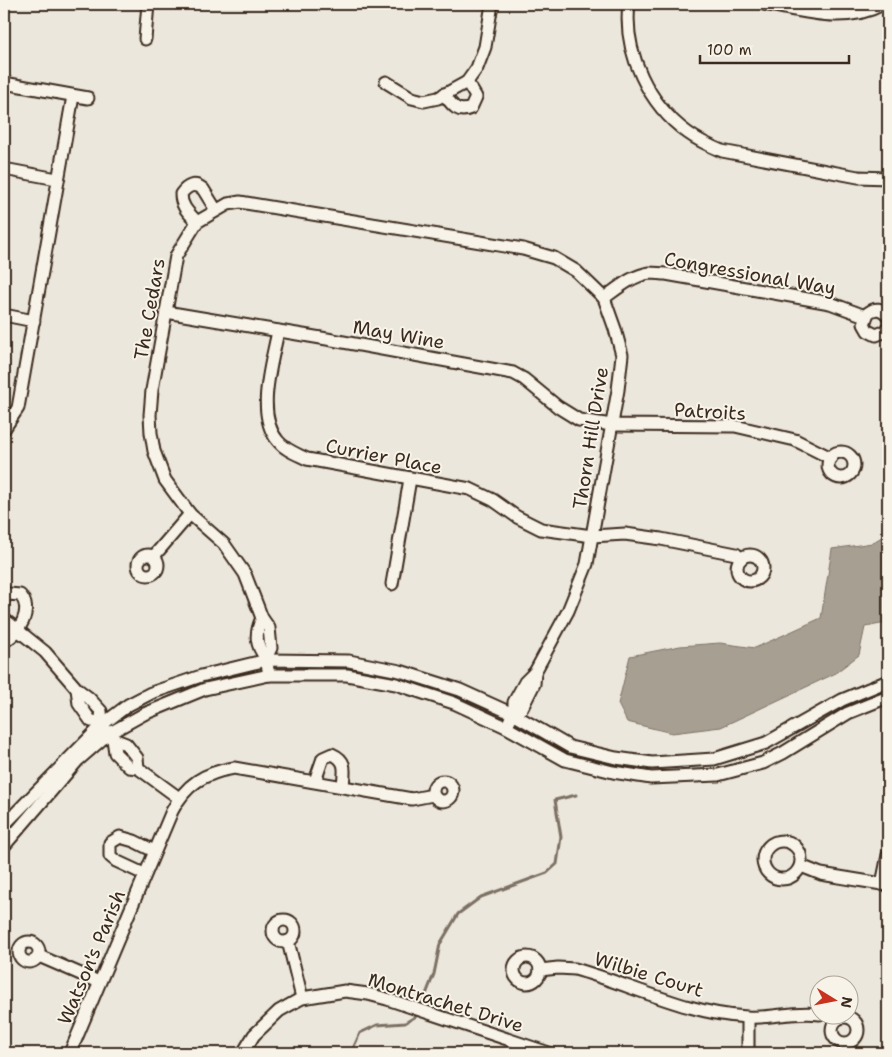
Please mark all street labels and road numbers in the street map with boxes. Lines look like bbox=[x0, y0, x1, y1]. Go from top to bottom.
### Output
street label: Congressional Way bbox=[662, 246, 838, 301]
street label: The Cedars bbox=[128, 256, 171, 362]
street label: May Wine bbox=[351, 314, 447, 355]
street label: Thorn Hill Drive bbox=[567, 365, 614, 511]
street label: Patroits bbox=[673, 397, 747, 426]
street label: Currier Place bbox=[324, 433, 444, 480]
street label: Watson's Parish bbox=[52, 886, 131, 1028]
street label: Wilbie Court bbox=[591, 946, 706, 1003]
street label: Montrachet Drive bbox=[365, 967, 527, 1038]

